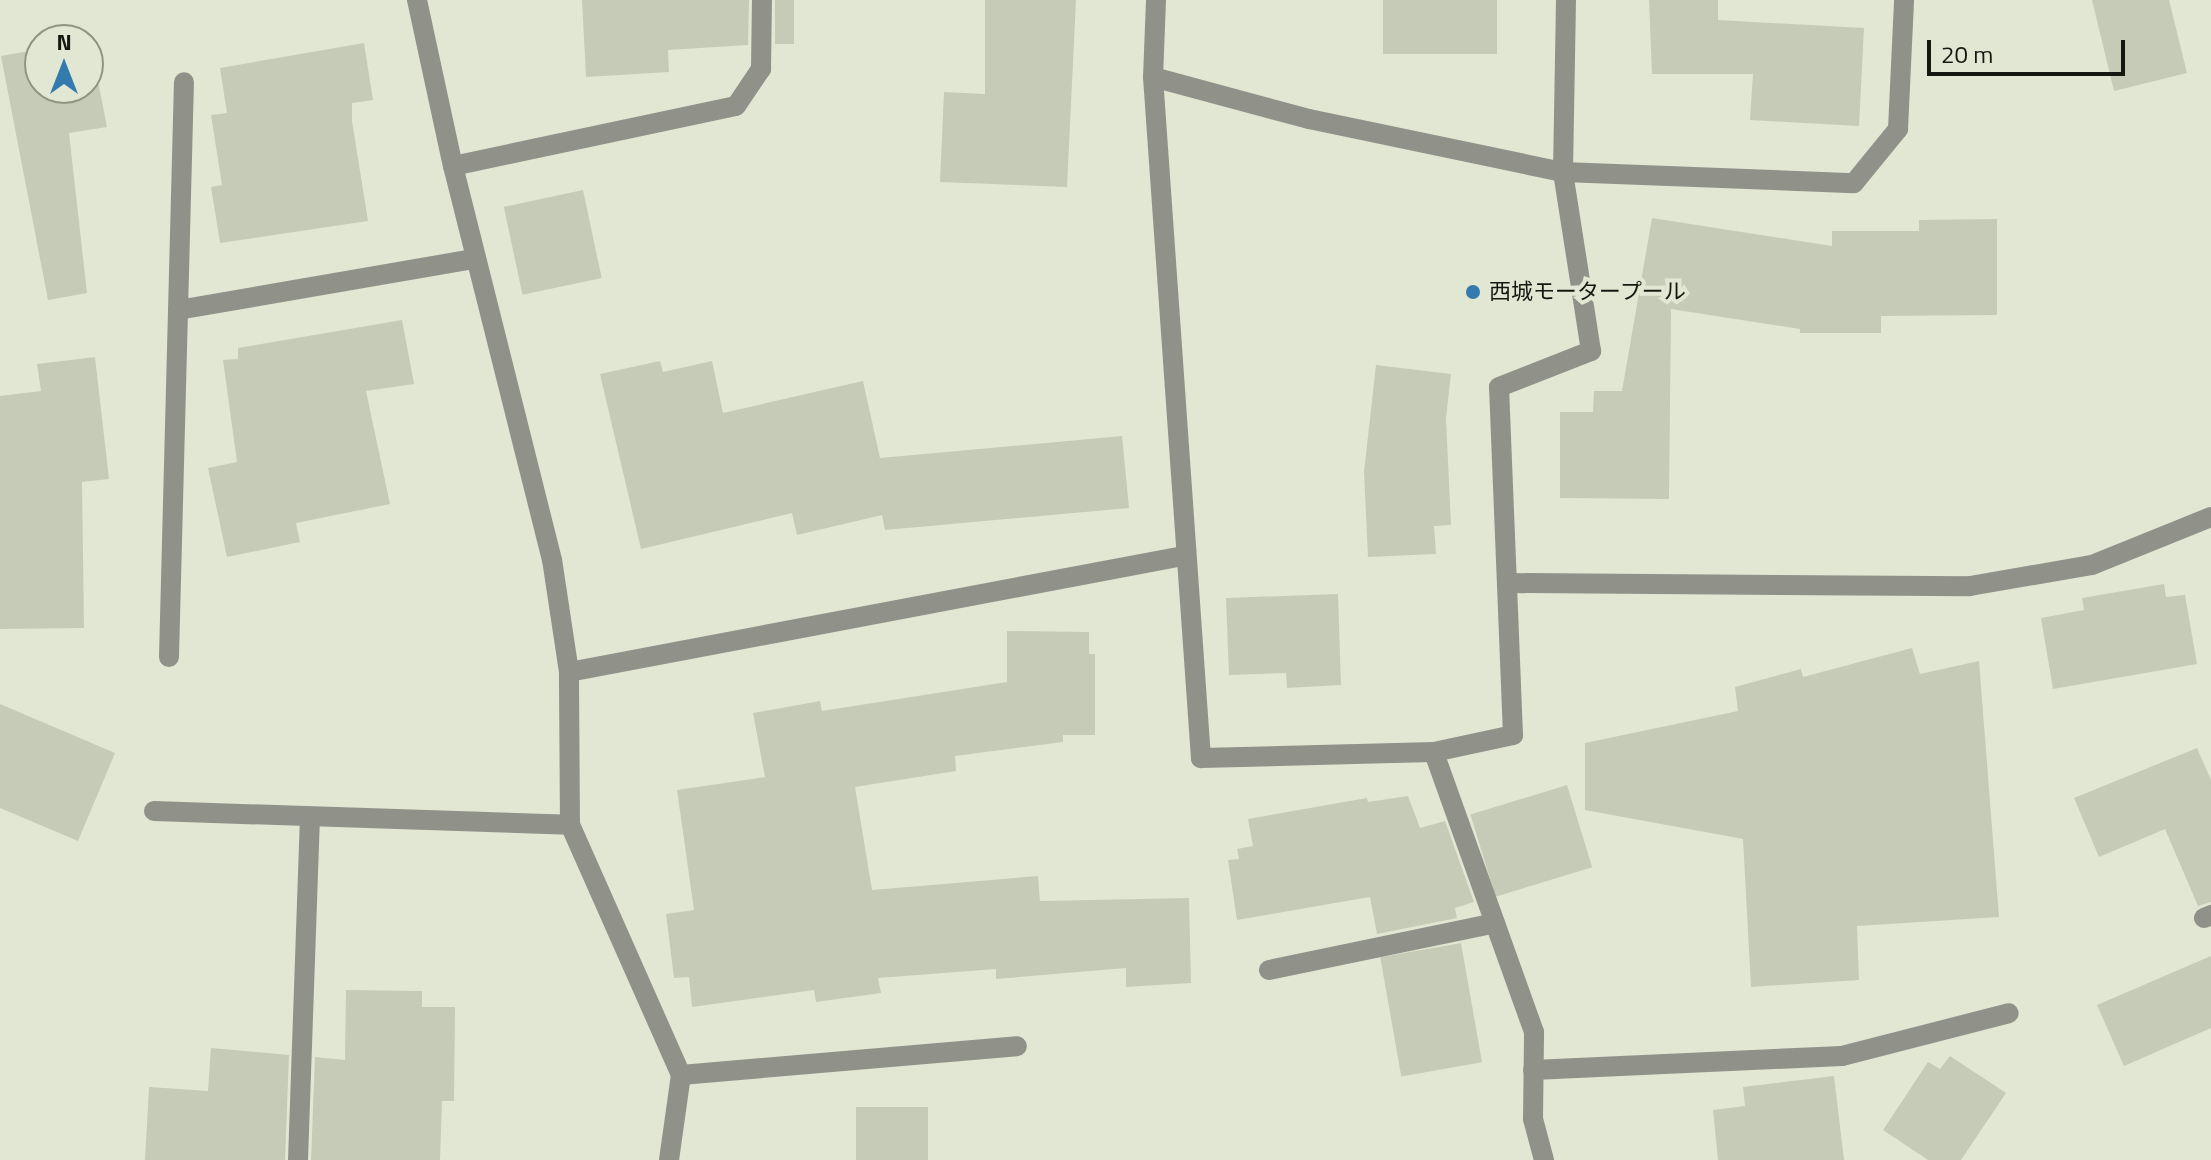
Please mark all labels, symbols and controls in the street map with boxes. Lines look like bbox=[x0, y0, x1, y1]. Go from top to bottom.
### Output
north arrow bbox=[24, 24, 104, 104]
scale bar bbox=[1931, 24, 2129, 74]
text: N bbox=[56, 25, 72, 59]
text: 20 m bbox=[1941, 36, 1993, 72]
place label: 西城モータープール bbox=[1489, 279, 1687, 305]
marker: 西城モータープール bbox=[1464, 283, 1482, 301]

